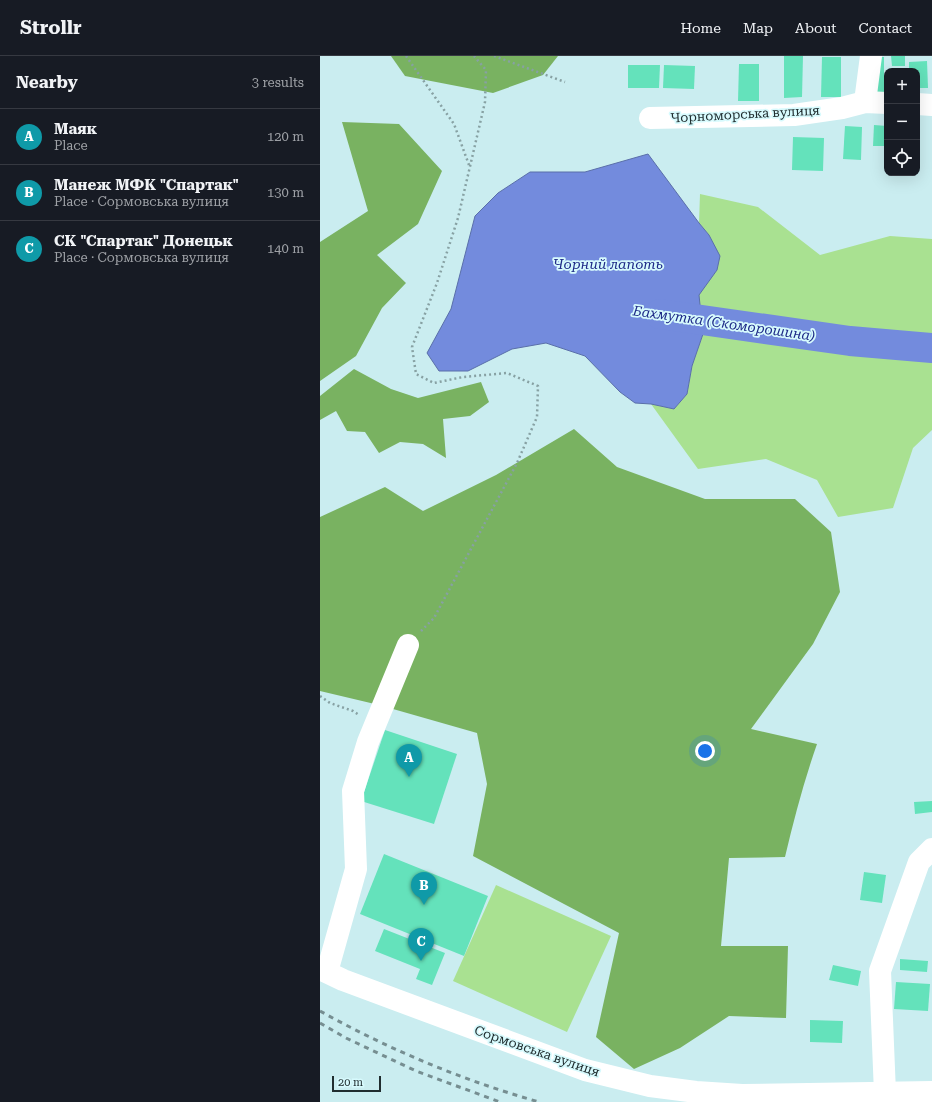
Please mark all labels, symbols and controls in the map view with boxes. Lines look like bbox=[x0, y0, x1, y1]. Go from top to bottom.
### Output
text: Strollr bbox=[20, 16, 82, 39]
text: Home bbox=[680, 20, 721, 36]
text: Map bbox=[743, 20, 773, 36]
text: About bbox=[795, 20, 837, 36]
text: Contact bbox=[859, 20, 912, 36]
map controls bbox=[884, 68, 920, 176]
button: + bbox=[884, 68, 920, 104]
text: Nearby bbox=[16, 72, 78, 92]
text: 3 results bbox=[252, 75, 304, 90]
street label: Чорноморська вулиця bbox=[670, 103, 820, 125]
button: − bbox=[884, 104, 920, 140]
text: Маяк bbox=[54, 120, 97, 138]
text: A bbox=[24, 129, 34, 144]
text: 120 m bbox=[267, 129, 304, 144]
text: Place bbox=[54, 138, 88, 153]
button: locate bbox=[884, 140, 920, 176]
text: Манеж МФК "Спартак" bbox=[54, 176, 239, 194]
text: B bbox=[24, 185, 34, 200]
text: 130 m bbox=[267, 185, 304, 200]
text: Place · Сормовська вулиця bbox=[54, 194, 229, 209]
text: СК "Спартак" Донецьк bbox=[54, 232, 233, 250]
text: C bbox=[24, 241, 34, 256]
text: 140 m bbox=[267, 241, 304, 256]
text: Place · Сормовська вулиця bbox=[54, 250, 229, 265]
water label: Чорний лапоть bbox=[553, 256, 663, 272]
water label: Бахмутка (Скоморошина) bbox=[631, 302, 816, 344]
your location bbox=[695, 741, 715, 761]
pin: A bbox=[396, 744, 422, 777]
pin: B bbox=[411, 872, 437, 905]
pin: C bbox=[408, 928, 434, 961]
street label: Сормовська вулиця bbox=[472, 1023, 602, 1079]
scale bar bbox=[332, 1074, 381, 1093]
text: 20 m bbox=[338, 1076, 363, 1089]

